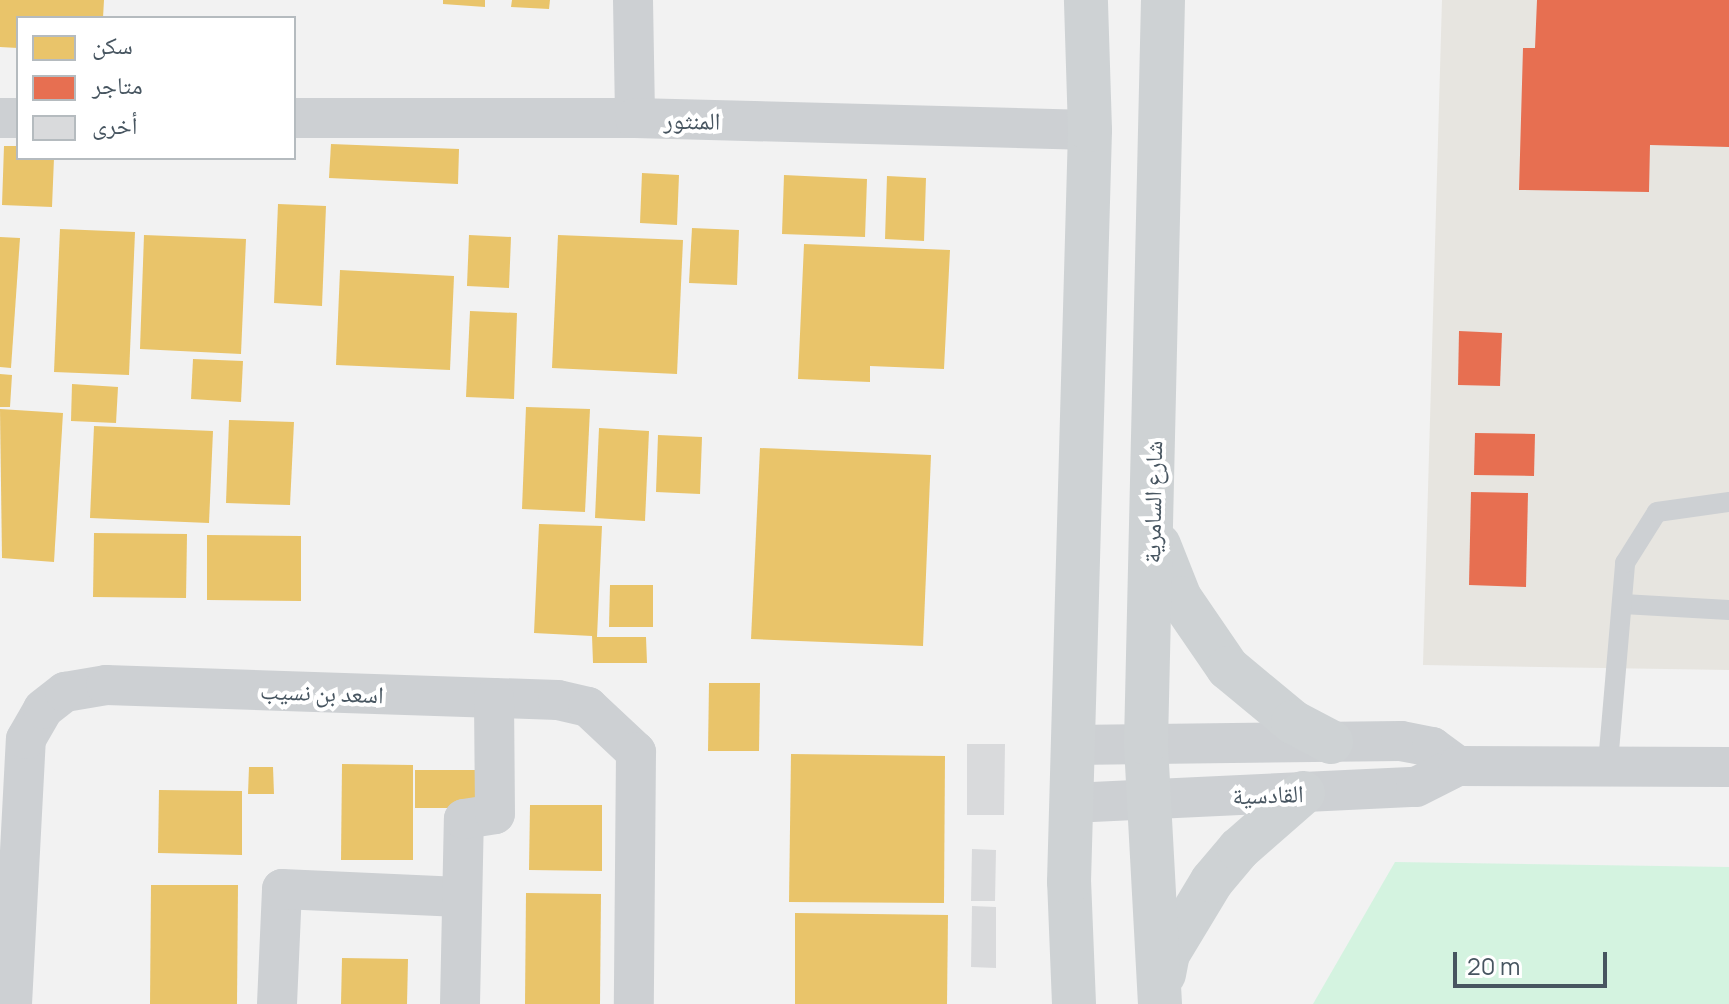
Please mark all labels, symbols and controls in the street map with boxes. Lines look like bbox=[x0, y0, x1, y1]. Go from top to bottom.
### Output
legend bbox=[16, 16, 296, 160]
text: سكن bbox=[92, 28, 133, 61]
text: متاجر bbox=[92, 68, 143, 101]
street label: المنثور bbox=[663, 105, 721, 135]
text: أخرى bbox=[92, 108, 138, 141]
street label: شارع السامرية bbox=[1137, 440, 1167, 564]
street label: اسعد بن نسيب bbox=[260, 675, 384, 709]
street label: القادسية bbox=[1232, 778, 1304, 810]
scale bar bbox=[1457, 936, 1611, 986]
text: 20 m bbox=[1467, 949, 1520, 982]

